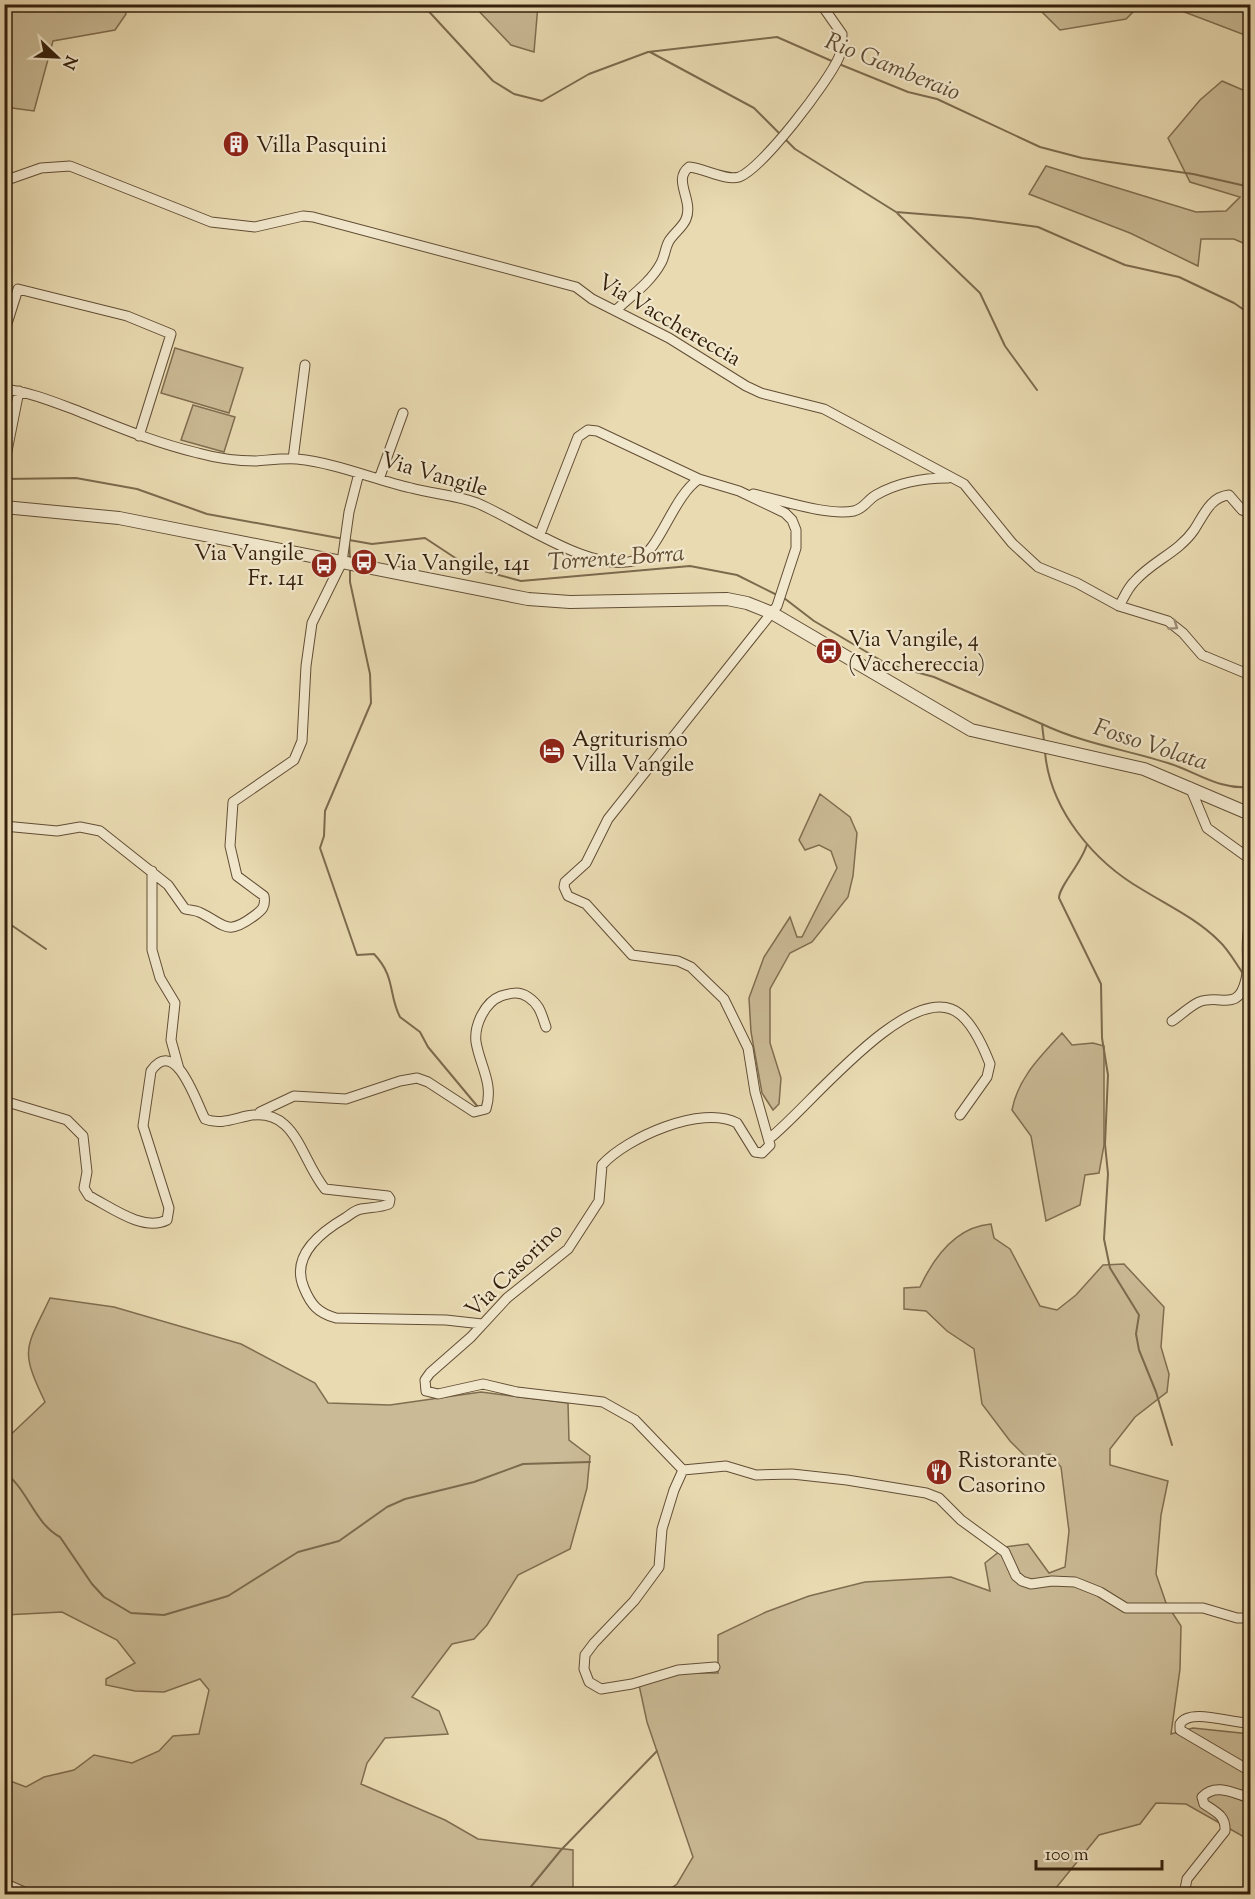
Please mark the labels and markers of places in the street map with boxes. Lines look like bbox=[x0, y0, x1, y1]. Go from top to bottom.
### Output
building icon: Villa Pasquini bbox=[221, 129, 251, 159]
place label: Villa Pasquini bbox=[256, 131, 387, 163]
place label: Via Vangile Fr. 141 bbox=[194, 539, 305, 596]
bus stop icon: Via Vangile, 141 bbox=[349, 547, 379, 577]
place label: Via Vangile, 141 bbox=[384, 549, 530, 581]
bus stop icon: Via Vangile Fr. 141 bbox=[309, 550, 339, 580]
place label: Via Vangile, 4 (Vacchereccia) bbox=[848, 625, 985, 682]
bus stop icon: Via Vangile, 4 (Vacchereccia) bbox=[814, 636, 844, 666]
place label: Agriturismo Villa Vangile bbox=[572, 725, 694, 782]
hotel icon: Agriturismo Villa Vangile bbox=[537, 736, 567, 766]
place label: Ristorante Casorino bbox=[958, 1446, 1057, 1503]
restaurant icon: Ristorante Casorino bbox=[924, 1457, 954, 1487]

